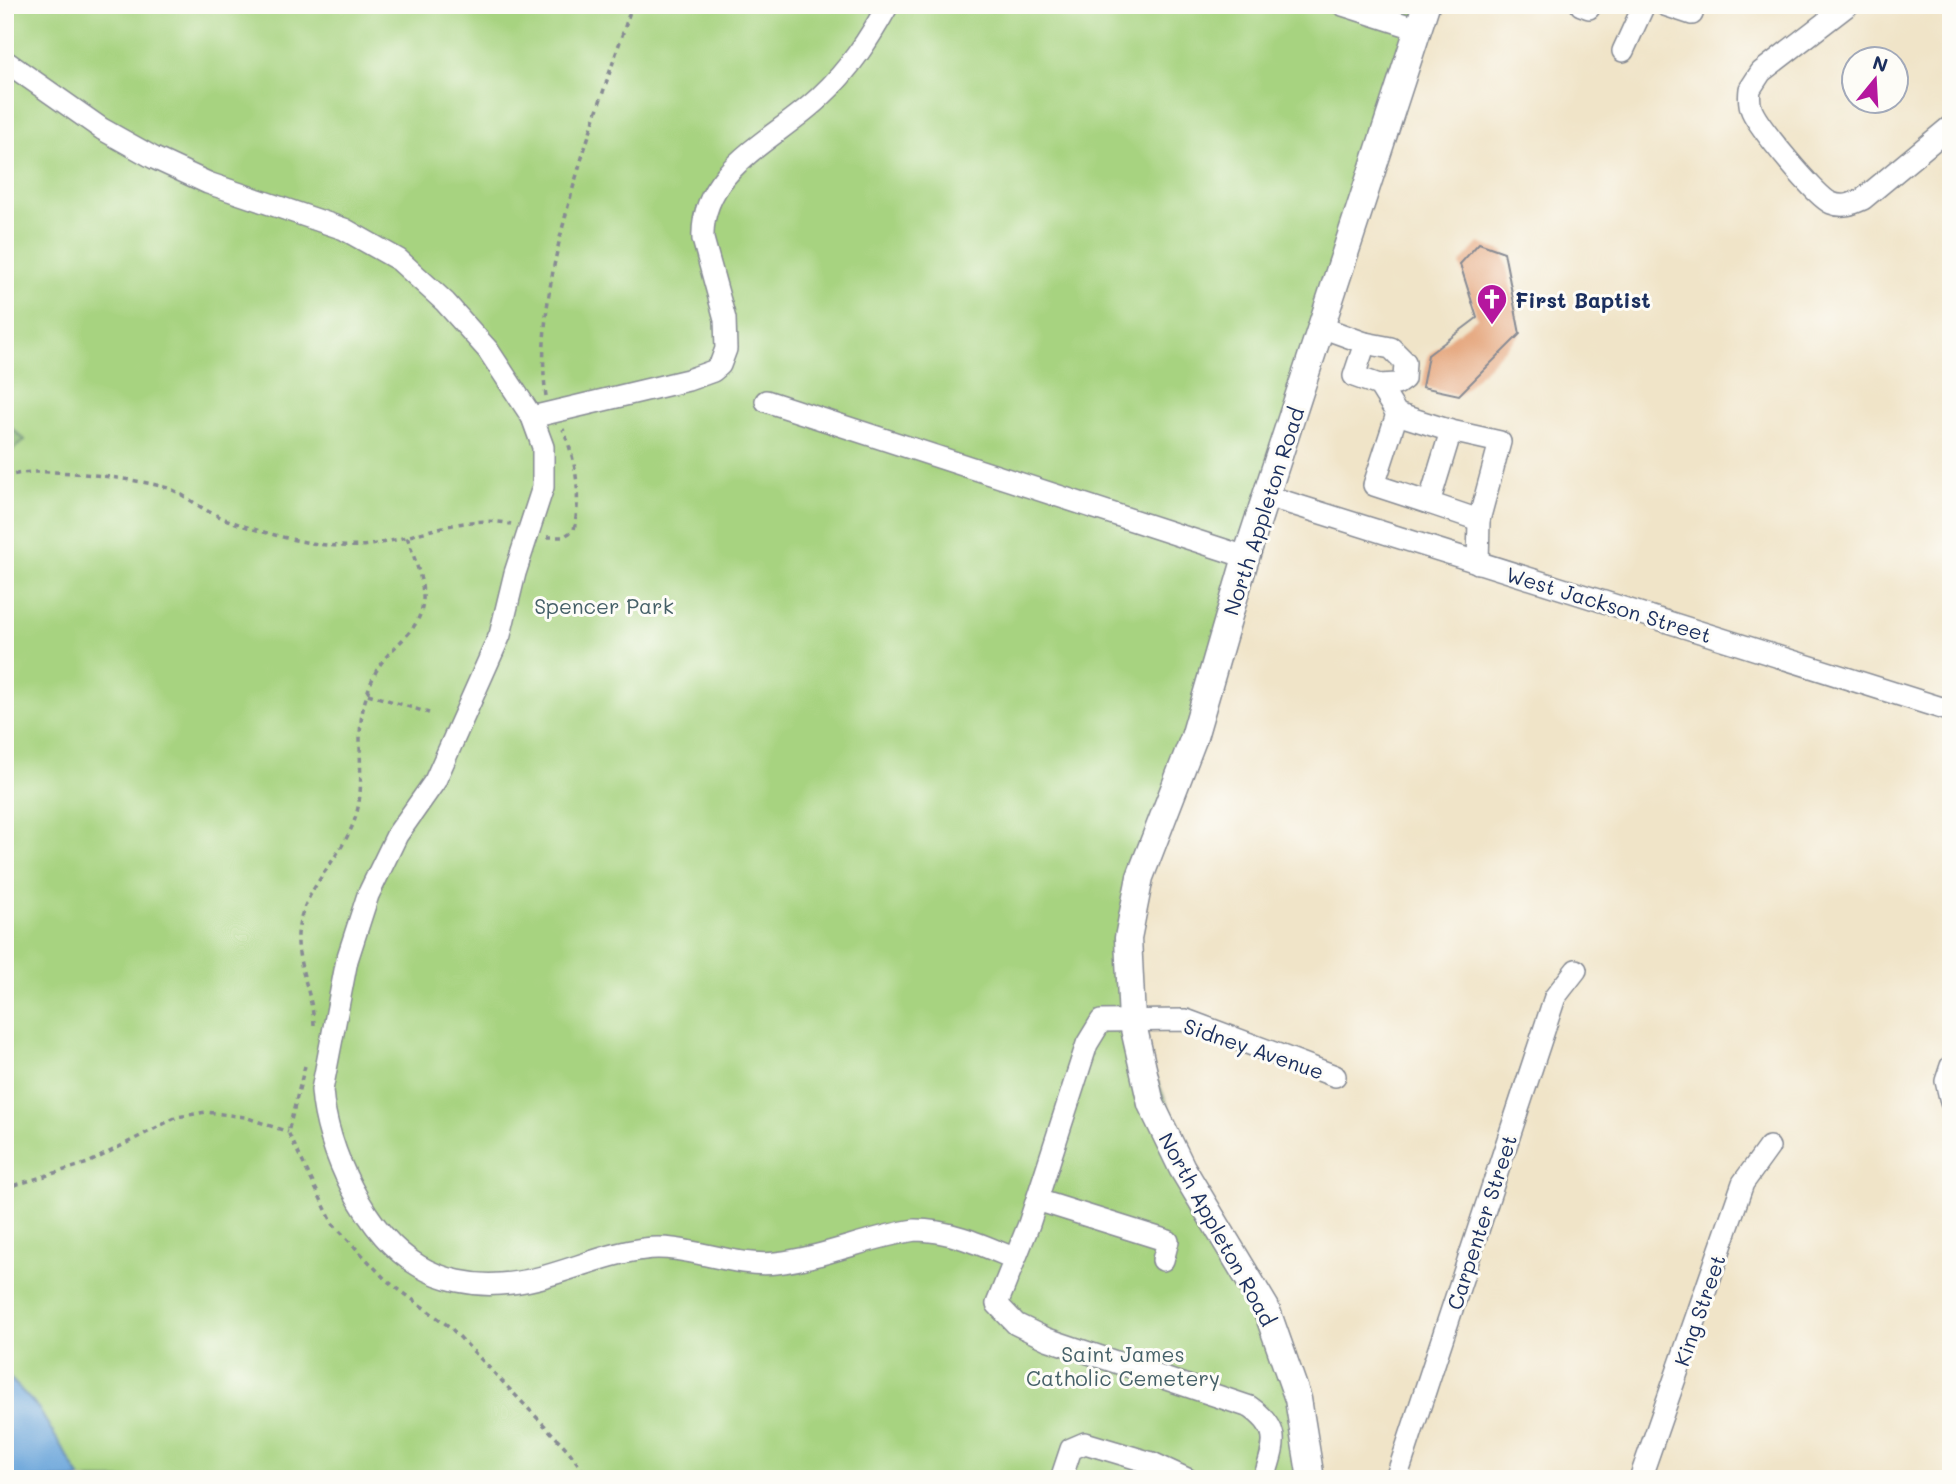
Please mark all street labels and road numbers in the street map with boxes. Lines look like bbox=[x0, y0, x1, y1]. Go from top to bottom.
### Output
street label: North Appleton Road bbox=[1217, 403, 1309, 619]
street label: West Jackson Street bbox=[1503, 560, 1715, 648]
street label: Sidney Avenue bbox=[1180, 1011, 1328, 1085]
street label: North Appleton Road bbox=[1153, 1127, 1283, 1331]
street label: Carpenter Street bbox=[1440, 1131, 1522, 1313]
street label: King Street bbox=[1667, 1250, 1731, 1370]

